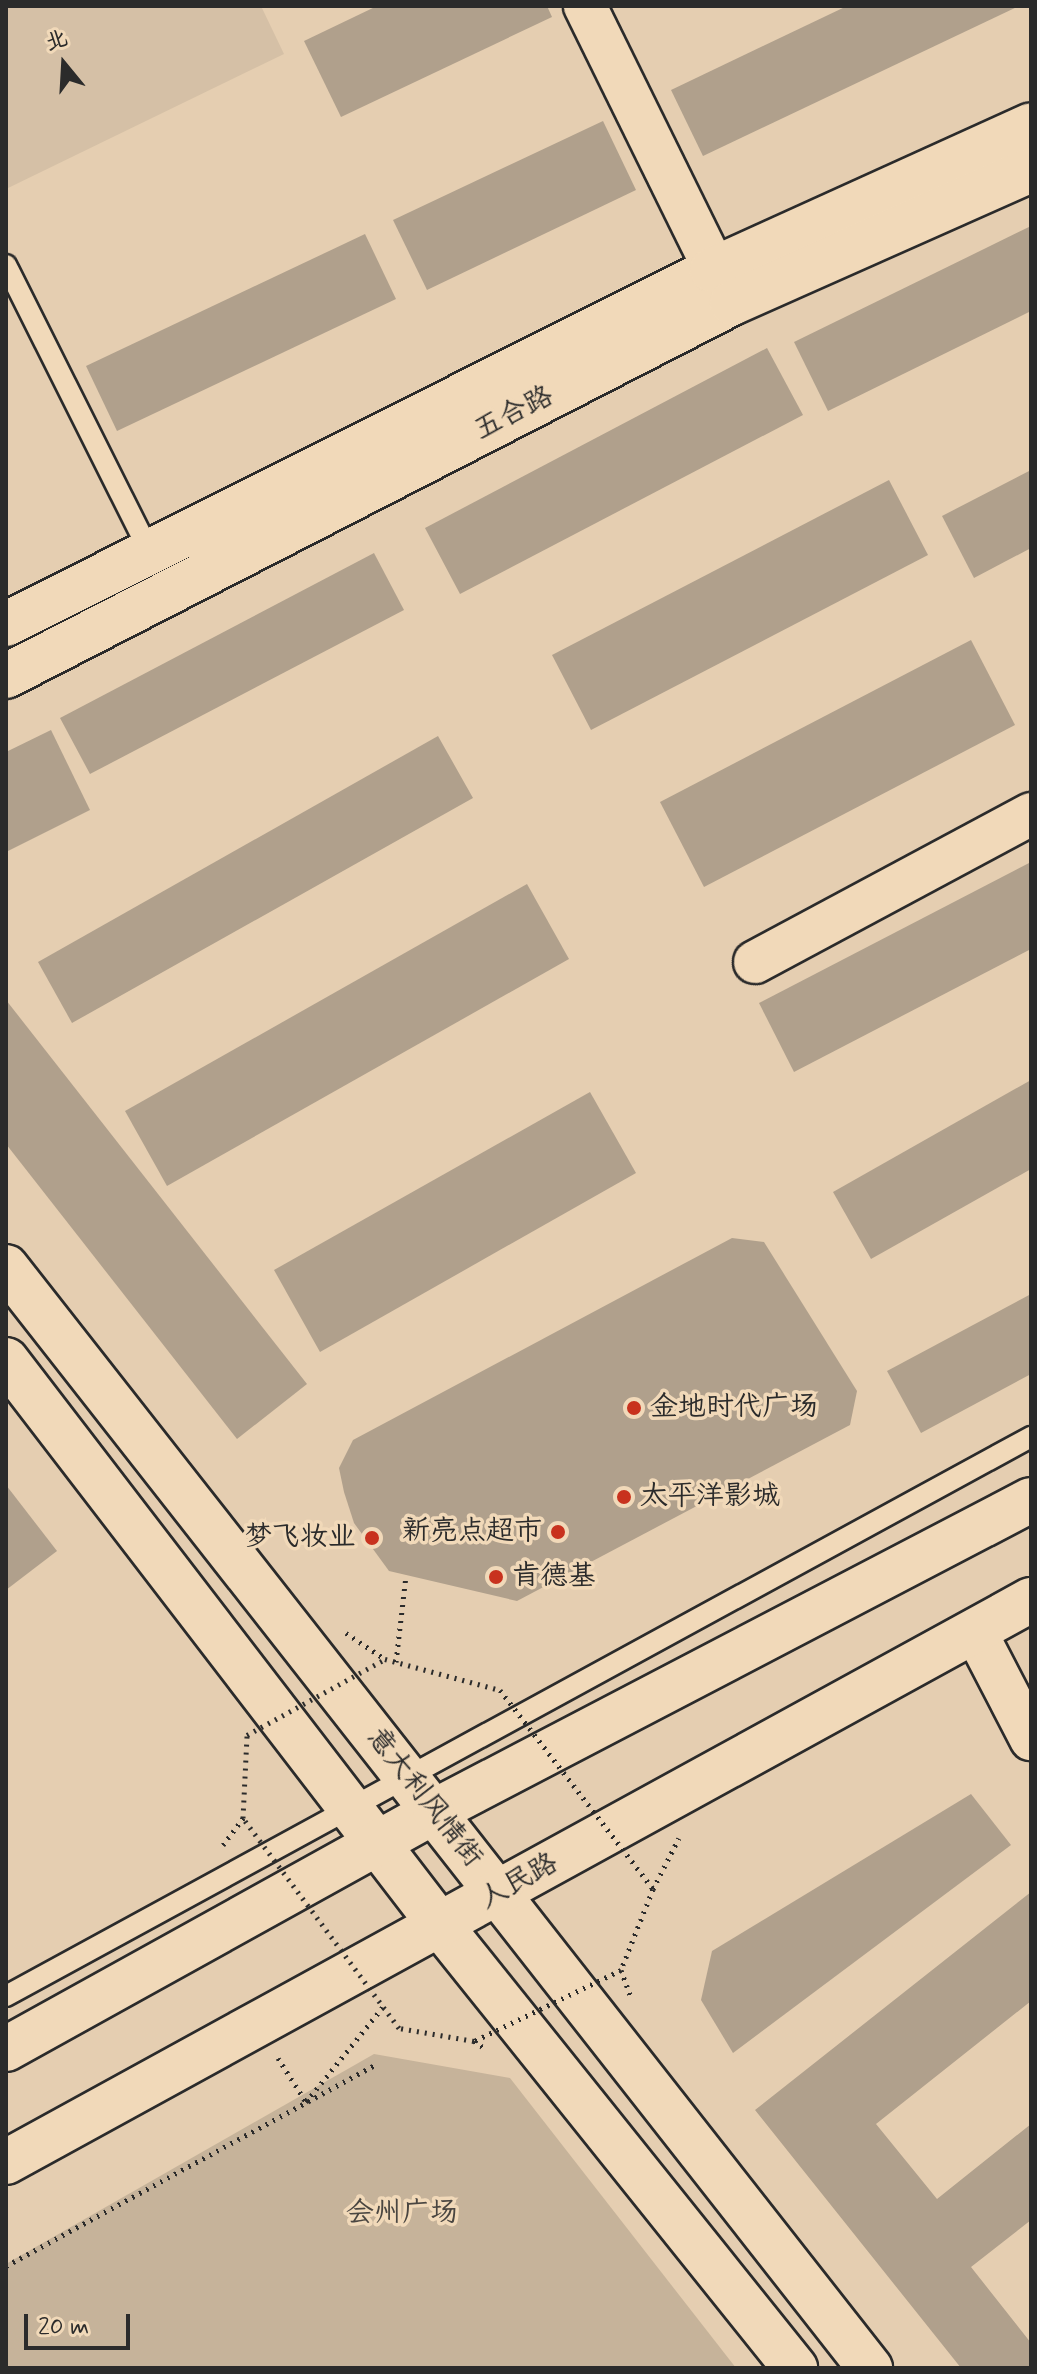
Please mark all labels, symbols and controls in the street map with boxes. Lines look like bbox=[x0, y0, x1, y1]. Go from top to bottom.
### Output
north arrow bbox=[24, 24, 104, 104]
text: 北 bbox=[42, 24, 71, 58]
street label: 五合路 bbox=[469, 380, 559, 448]
place label: 金地时代广场 bbox=[650, 1391, 818, 1425]
marker: 金地时代广场 bbox=[625, 1399, 643, 1417]
place label: 太平洋影城 bbox=[640, 1480, 780, 1514]
marker: 太平洋影城 bbox=[615, 1488, 633, 1506]
place label: 新亮点超市 bbox=[402, 1515, 542, 1549]
place label: 梦飞妆业 bbox=[244, 1521, 356, 1555]
marker: 新亮点超市 bbox=[549, 1523, 567, 1541]
marker: 梦飞妆业 bbox=[363, 1529, 381, 1547]
place label: 肯德基 bbox=[512, 1560, 596, 1594]
marker: 肯德基 bbox=[487, 1568, 505, 1586]
street label: 意大利风情街 bbox=[359, 1721, 489, 1875]
street label: 人民路 bbox=[474, 1847, 564, 1917]
park label: 会州广场 bbox=[346, 2197, 458, 2231]
scale bar bbox=[28, 2298, 134, 2348]
text: 20 m bbox=[38, 2312, 89, 2343]

